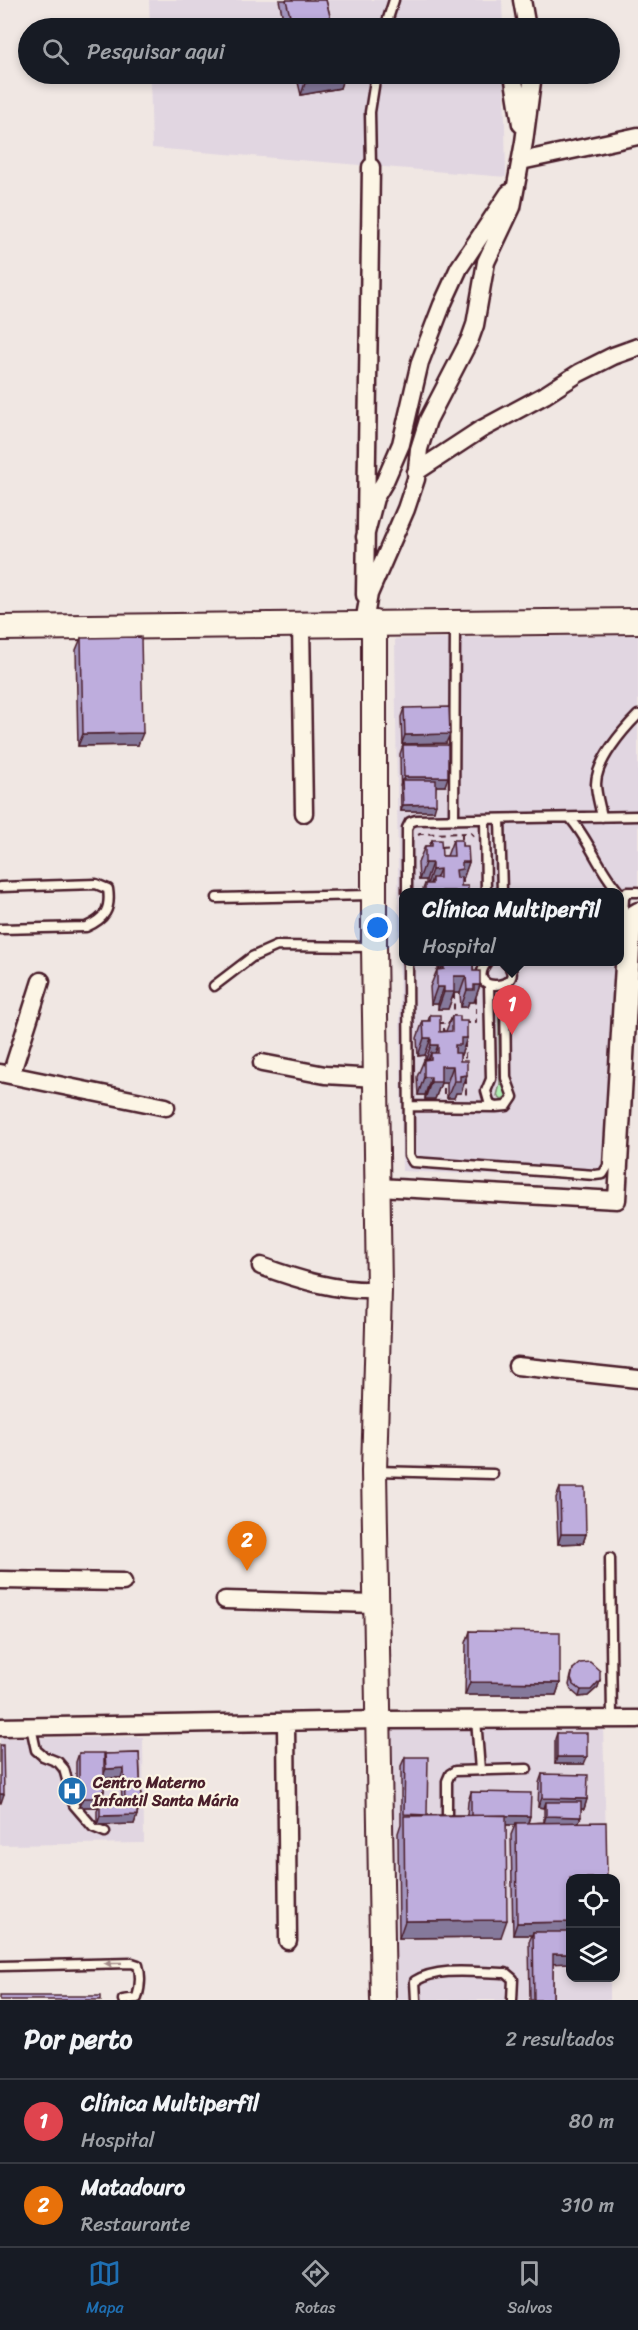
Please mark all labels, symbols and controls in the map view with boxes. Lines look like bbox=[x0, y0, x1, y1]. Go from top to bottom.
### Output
search box bbox=[18, 18, 620, 84]
text: Pesquisar aqui bbox=[87, 32, 225, 71]
icon: search bbox=[39, 35, 72, 68]
popup bbox=[399, 888, 624, 966]
text: Clínica Multiperfil bbox=[423, 890, 600, 929]
your location bbox=[363, 913, 392, 942]
text: Hospital bbox=[423, 929, 496, 964]
pin: 1 bbox=[492, 986, 532, 1035]
pin: 2 bbox=[228, 1522, 266, 1571]
place label: Centro Materno Infantil Santa Mária bbox=[92, 1768, 239, 1815]
hospital icon: Centro Materno Infantil Santa Mária bbox=[56, 1775, 88, 1807]
map controls bbox=[566, 1874, 620, 1982]
button: locate bbox=[566, 1874, 620, 1928]
button: layers bbox=[566, 1928, 620, 1982]
one-way arrow bbox=[104, 1959, 123, 1968]
text: Por perto bbox=[24, 2016, 132, 2062]
text: 2 resultados bbox=[505, 2022, 614, 2057]
text: Clínica Multiperfil bbox=[81, 2084, 259, 2123]
text: 1 bbox=[39, 2104, 48, 2139]
text: 80 m bbox=[569, 2104, 614, 2139]
text: Hospital bbox=[81, 2123, 154, 2158]
text: Matadouro bbox=[81, 2168, 185, 2207]
text: 2 bbox=[38, 2188, 49, 2223]
text: 310 m bbox=[561, 2188, 614, 2223]
text: Restaurante bbox=[81, 2207, 190, 2242]
tab: Mapa bbox=[86, 2257, 123, 2322]
tab: Rotas bbox=[295, 2257, 336, 2322]
tab: Salvos bbox=[507, 2257, 552, 2322]

